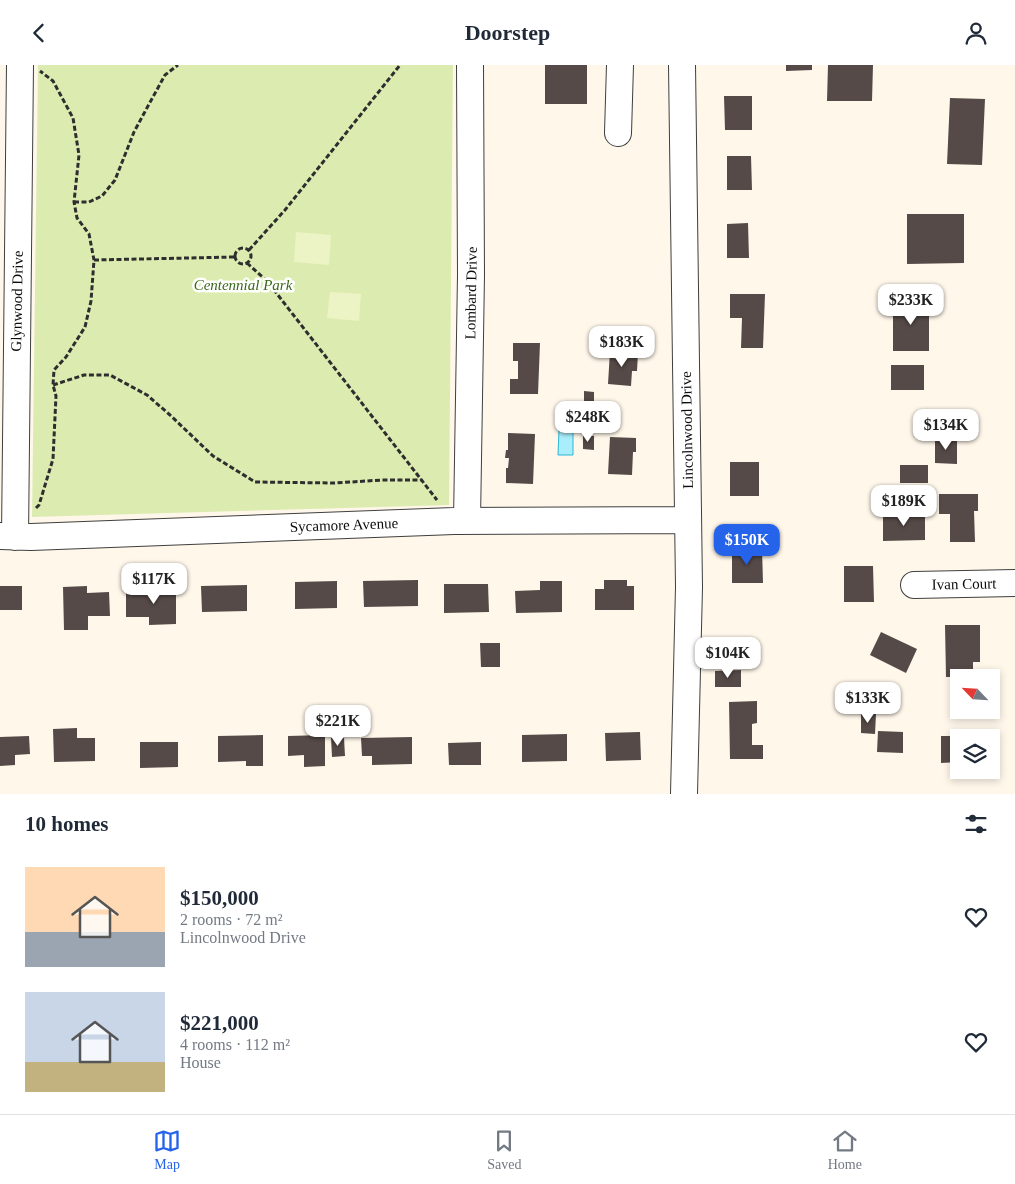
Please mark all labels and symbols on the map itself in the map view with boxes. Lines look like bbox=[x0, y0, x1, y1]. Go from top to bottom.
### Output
street label: Lombard Drive bbox=[462, 246, 480, 340]
street label: Glynwood Drive bbox=[8, 250, 26, 352]
park label: Centennial Park bbox=[194, 277, 293, 293]
pin: $233K bbox=[876, 283, 946, 326]
pin: $183K bbox=[587, 325, 657, 368]
street label: Lincolnwood Drive bbox=[678, 371, 696, 489]
pin: $248K bbox=[553, 401, 623, 443]
pin: $134K bbox=[911, 409, 981, 451]
pin: $189K bbox=[869, 485, 939, 527]
street label: Sycamore Avenue bbox=[290, 515, 399, 535]
pin: $150K bbox=[712, 523, 782, 566]
pin: $117K bbox=[119, 563, 189, 605]
street label: Ivan Court bbox=[932, 575, 997, 593]
pin: $104K bbox=[693, 637, 763, 679]
north arrow bbox=[950, 669, 1000, 719]
pin: $133K bbox=[833, 681, 903, 724]
pin: $221K bbox=[303, 705, 373, 747]

